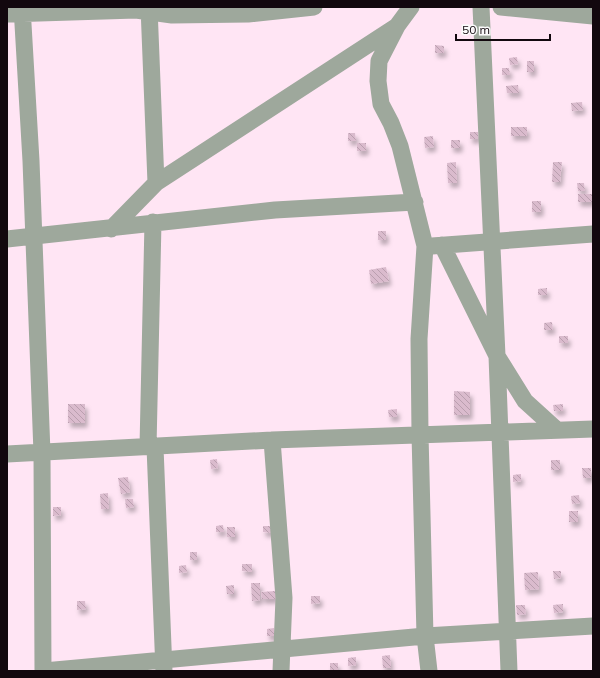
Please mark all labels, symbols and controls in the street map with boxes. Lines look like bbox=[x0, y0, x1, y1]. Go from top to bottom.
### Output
scale bar bbox=[456, 16, 550, 42]
text: 50 m bbox=[462, 22, 490, 37]

